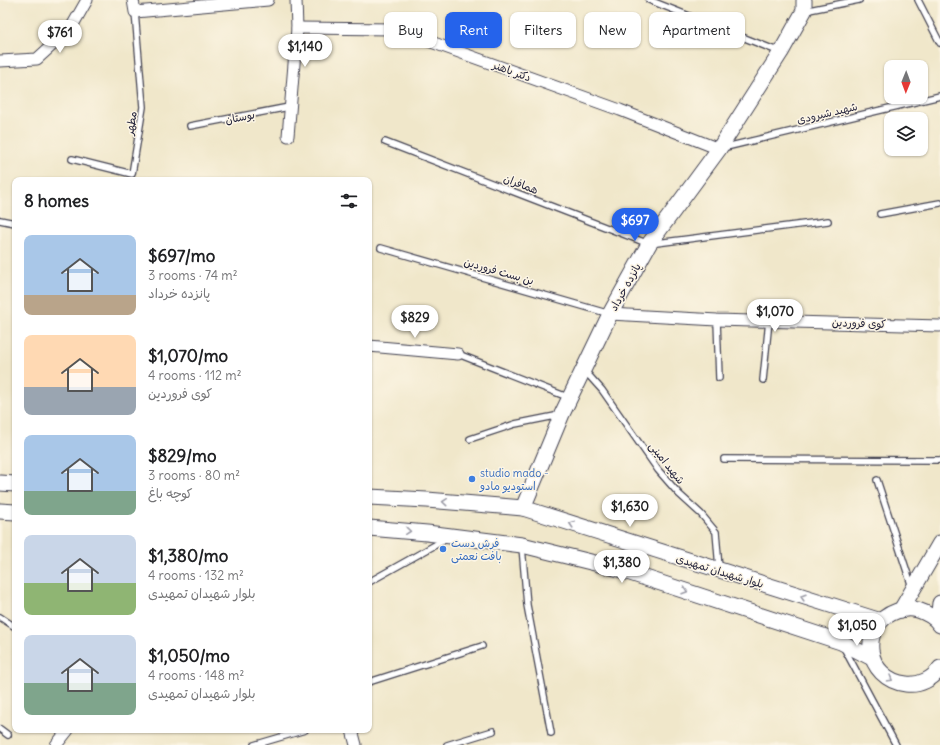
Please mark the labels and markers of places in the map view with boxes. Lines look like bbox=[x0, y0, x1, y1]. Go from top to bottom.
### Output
pin: $761 bbox=[36, 20, 84, 54]
pin: $1,140 bbox=[272, 34, 338, 68]
pin: $697 bbox=[611, 208, 659, 242]
pin: $1,070 bbox=[742, 299, 808, 333]
pin: $829 bbox=[391, 305, 439, 339]
place label: studio mado - استودیو مادو bbox=[479, 466, 549, 494]
marker: studio mado - استودیو مادو bbox=[467, 474, 477, 484]
pin: $1,630 bbox=[597, 494, 663, 528]
place label: فرش دست بافت نعمتی bbox=[451, 536, 502, 564]
marker: فرش دست بافت نعمتی bbox=[438, 544, 448, 554]
pin: $1,380 bbox=[589, 550, 655, 584]
pin: $1,050 bbox=[824, 613, 890, 647]

